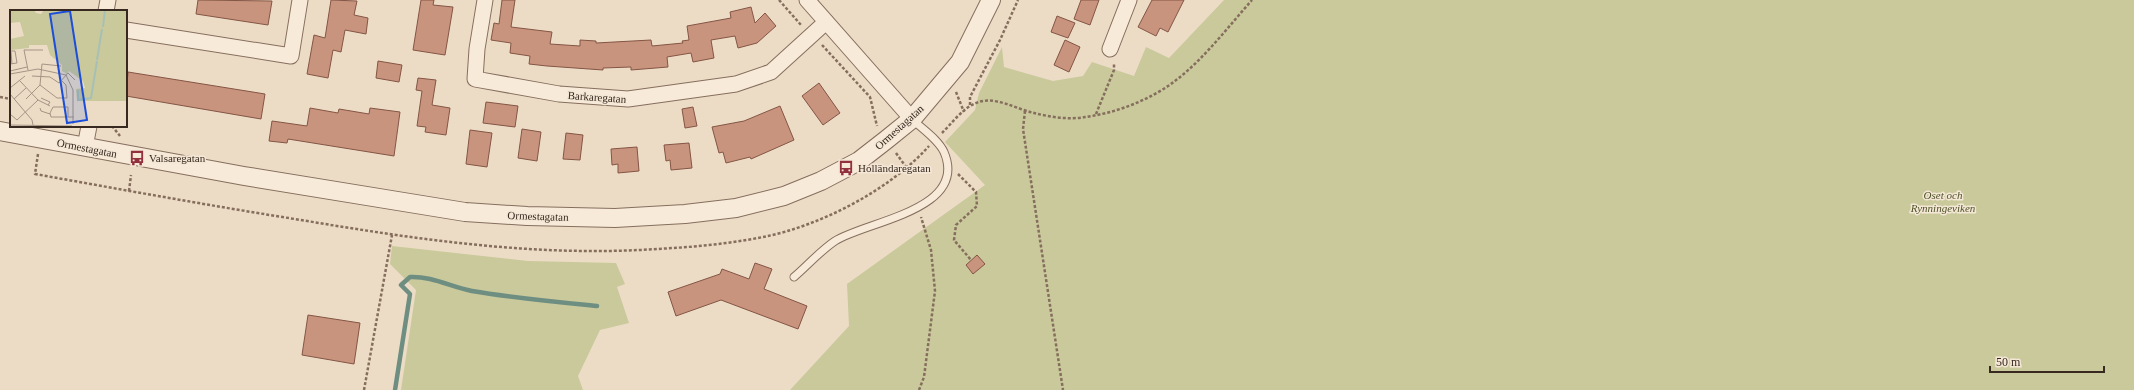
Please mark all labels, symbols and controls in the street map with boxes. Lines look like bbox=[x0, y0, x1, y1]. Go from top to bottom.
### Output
inset map bbox=[10, 10, 127, 127]
street label: Barkaregatan bbox=[567, 89, 627, 105]
street label: Ormestagatan bbox=[872, 102, 926, 152]
street label: Ormestagatan bbox=[56, 136, 119, 160]
bus stop icon: Valsaregatan bbox=[128, 149, 146, 167]
place label: Valsaregatan bbox=[149, 152, 206, 164]
bus stop icon: Holländaregatan bbox=[837, 159, 855, 177]
place label: Holländaregatan bbox=[858, 162, 931, 174]
park label: Oset och Rynningeviken bbox=[1910, 189, 1976, 214]
street label: Ormestagatan bbox=[507, 209, 569, 223]
scale bar bbox=[1990, 348, 2104, 374]
text: 50 m bbox=[1996, 355, 2021, 369]

